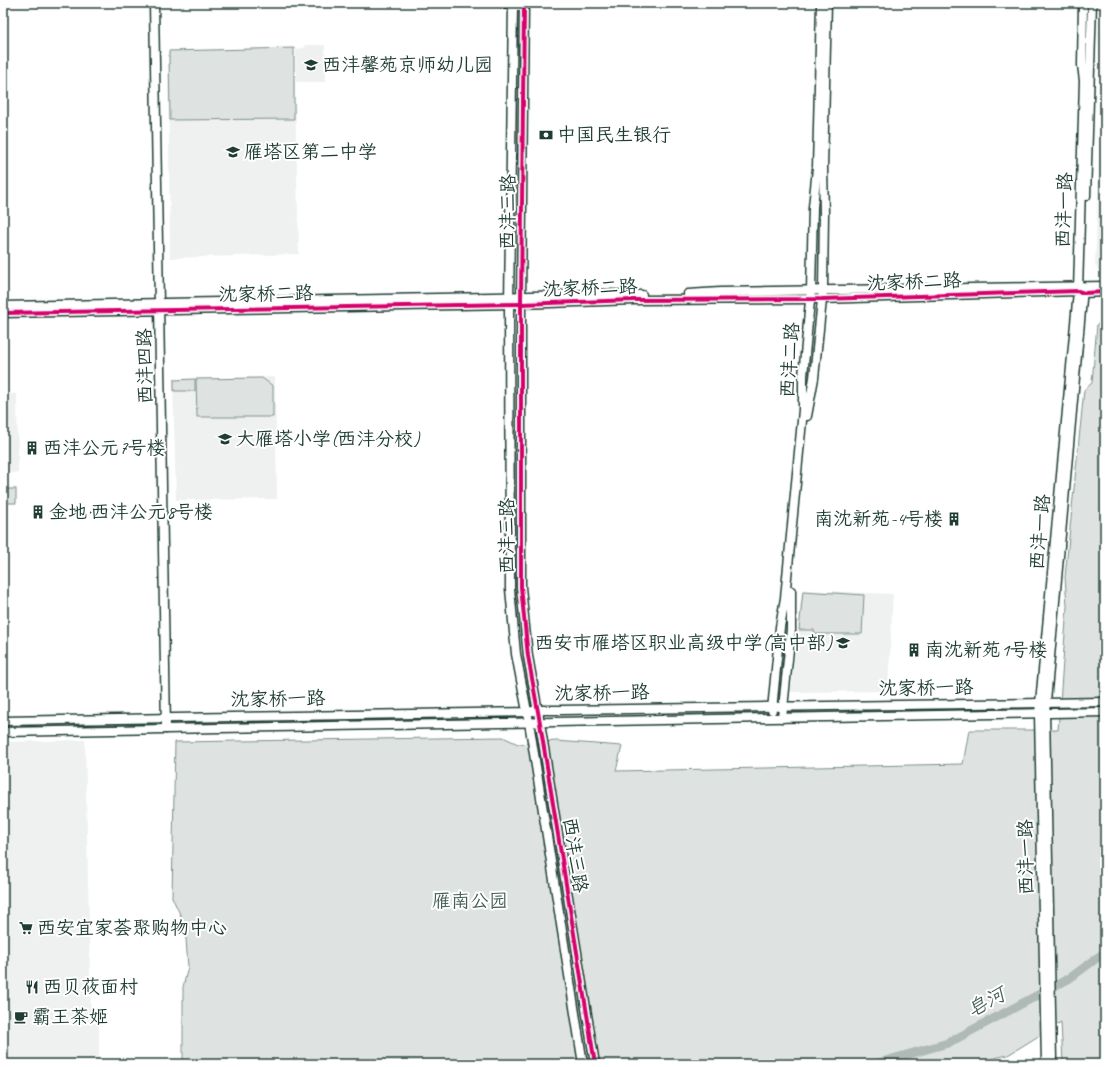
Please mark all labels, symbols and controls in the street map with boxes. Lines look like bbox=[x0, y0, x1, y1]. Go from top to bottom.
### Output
place label: 西沣馨苑京师幼儿园 bbox=[322, 53, 493, 77]
school or university icon: 西沣馨苑京师幼儿园 bbox=[303, 57, 319, 73]
place label: 中国民生银行 bbox=[557, 123, 671, 147]
bank icon: 中国民生银行 bbox=[538, 127, 554, 143]
place label: 雁塔区第二中学 bbox=[244, 140, 377, 164]
school or university icon: 雁塔区第二中学 bbox=[225, 144, 241, 160]
street label: 西沣一路 bbox=[1051, 172, 1077, 248]
street label: 西沣三路 bbox=[495, 174, 521, 250]
street label: 沈家桥二路 bbox=[866, 268, 962, 296]
street label: 沈家桥二路 bbox=[542, 274, 638, 302]
street label: 沈家桥二路 bbox=[218, 281, 314, 307]
street label: 西沣二路 bbox=[775, 321, 805, 399]
street label: 西沣四路 bbox=[132, 328, 158, 404]
place label: 大雁塔小学(西沣分校) bbox=[236, 427, 421, 451]
school or university icon: 大雁塔小学(西沣分校) bbox=[217, 431, 233, 447]
place label: 西沣公元7号楼 bbox=[43, 436, 166, 460]
building icon: 西沣公元7号楼 bbox=[24, 440, 40, 456]
street label: 西沣一路 bbox=[1025, 493, 1055, 571]
street label: 西沣三路 bbox=[495, 498, 519, 574]
place label: 金地·西沣公元8号楼 bbox=[49, 500, 213, 524]
building icon: 金地·西沣公元8号楼 bbox=[30, 504, 46, 520]
place label: 南沈新苑-4号楼 bbox=[814, 507, 943, 531]
building icon: 南沈新苑-4号楼 bbox=[946, 511, 962, 527]
place label: 西安市雁塔区职业高级中学(高中部) bbox=[534, 631, 834, 655]
school or university icon: 西安市雁塔区职业高级中学(高中部) bbox=[835, 635, 851, 651]
place label: 南沈新苑1号楼 bbox=[925, 638, 1048, 662]
building icon: 南沈新苑1号楼 bbox=[906, 642, 922, 658]
street label: 沈家桥一路 bbox=[878, 675, 974, 701]
street label: 沈家桥一路 bbox=[554, 680, 650, 706]
street label: 沈家桥一路 bbox=[230, 686, 326, 712]
street label: 西沣三路 bbox=[557, 816, 593, 894]
street label: 西沣一路 bbox=[1013, 819, 1039, 895]
park label: 雁南公园 bbox=[432, 889, 508, 913]
place label: 西安宜家荟聚购物中心 bbox=[37, 916, 227, 940]
supermarket icon: 西安宜家荟聚购物中心 bbox=[18, 920, 34, 936]
place label: 西贝莜面村 bbox=[43, 975, 138, 999]
restaurant icon: 西贝莜面村 bbox=[24, 979, 40, 995]
water label: 皂河 bbox=[962, 980, 1012, 1022]
place label: 霸王茶姬 bbox=[32, 1005, 108, 1029]
cafe icon: 霸王茶姬 bbox=[13, 1009, 29, 1025]

